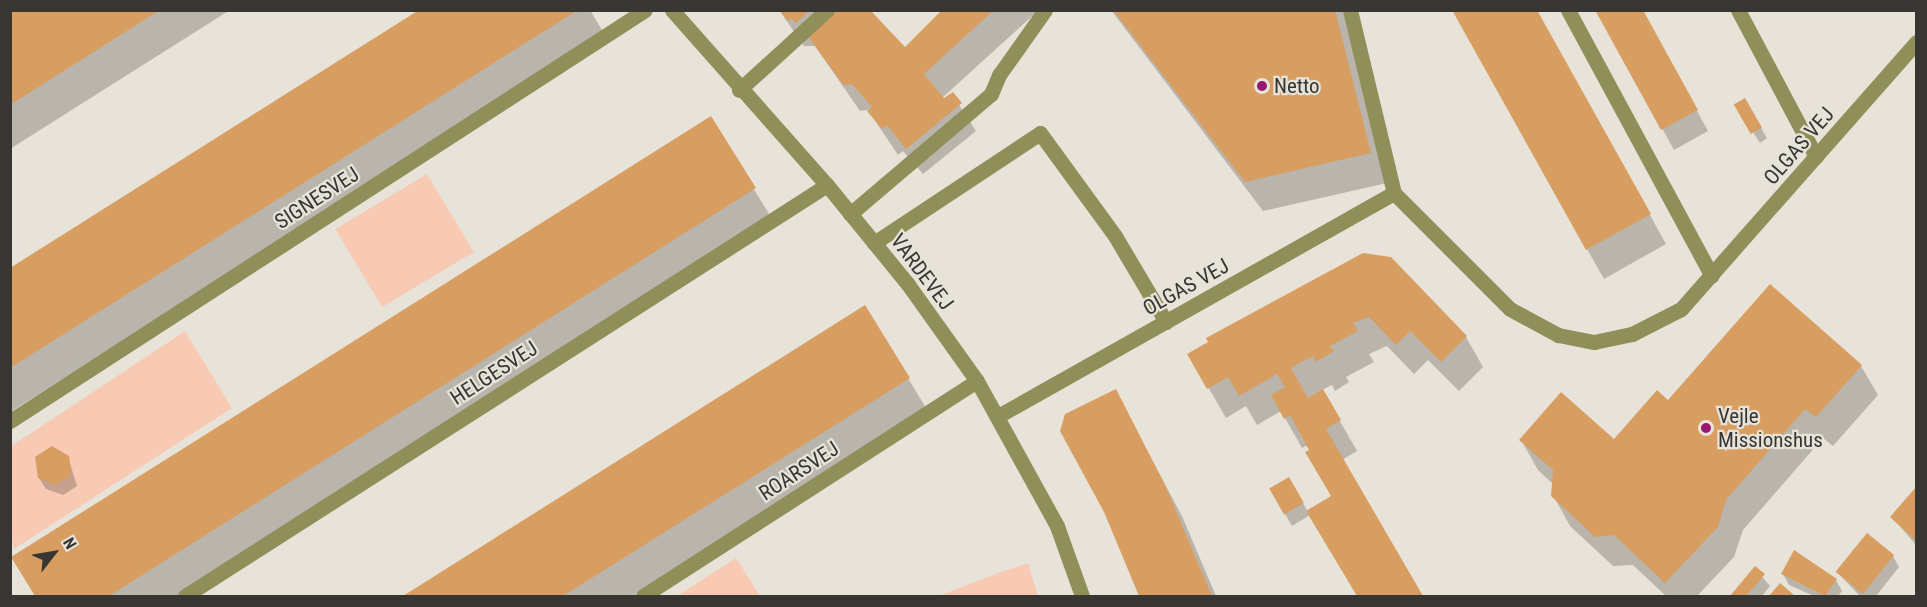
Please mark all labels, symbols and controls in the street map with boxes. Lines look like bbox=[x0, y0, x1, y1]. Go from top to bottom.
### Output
place label: Netto bbox=[1274, 73, 1320, 99]
marker: Netto bbox=[1255, 79, 1269, 93]
street label: OLGAS VEJ bbox=[1758, 102, 1840, 190]
street label: SIGNESVEJ bbox=[270, 161, 364, 235]
street label: VARDEVEJ bbox=[885, 229, 959, 315]
street label: OLGAS VEJ bbox=[1139, 253, 1233, 321]
street label: HELGESVEJ bbox=[446, 336, 542, 410]
place label: Vejle Missionshus bbox=[1718, 403, 1823, 453]
marker: Vejle Missionshus bbox=[1699, 421, 1713, 435]
street label: ROARSVEJ bbox=[754, 436, 844, 506]
north arrow bbox=[24, 523, 84, 583]
text: N bbox=[59, 534, 81, 553]

